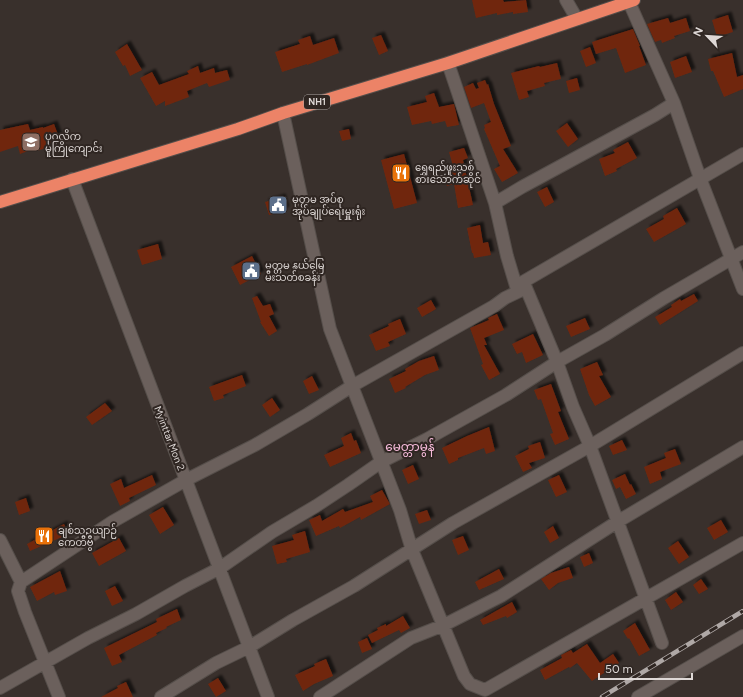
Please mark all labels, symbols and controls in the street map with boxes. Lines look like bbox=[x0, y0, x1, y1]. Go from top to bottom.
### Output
north arrow bbox=[687, 16, 727, 56]
text: N bbox=[691, 25, 706, 39]
road number: NH1 bbox=[304, 95, 330, 109]
place label: ပုဂ္ဂလိက မူကြိုကျောင်း bbox=[45, 129, 102, 157]
school or university icon: ပုဂ္ဂလိက မူကြိုကျောင်း bbox=[20, 131, 42, 153]
place label: ရွှေရည်ဖူးသစ် စားသောက်ဆိုင် bbox=[415, 160, 481, 188]
restaurant icon: ရွှေရည်ဖူးသစ် စားသောက်ဆိုင် bbox=[390, 162, 412, 184]
place label: မုတ္တမ အုပ်စု အုပ်ချုပ်ရေးမှူးရုံး bbox=[292, 192, 365, 220]
public building icon: မုတ္တမ အုပ်စု အုပ်ချုပ်ရေးမှူးရုံး bbox=[267, 194, 289, 216]
place label: မုတ္တမ နယ်မြေ မီးသတ်စခန်း bbox=[265, 258, 325, 286]
public building icon: မုတ္တမ နယ်မြေ မီးသတ်စခန်း bbox=[240, 260, 262, 282]
street label: Myinttar Mon 2 bbox=[151, 404, 188, 472]
district label: မေတ္တာမွန် bbox=[385, 438, 435, 457]
place label: ချစ်သူဥယျာဉ် ကေတီဗွီ bbox=[58, 523, 117, 551]
restaurant icon: ချစ်သူဥယျာဉ် ကေတီဗွီ bbox=[33, 525, 55, 547]
scale bar bbox=[599, 655, 692, 681]
text: 50 m bbox=[605, 662, 633, 676]

